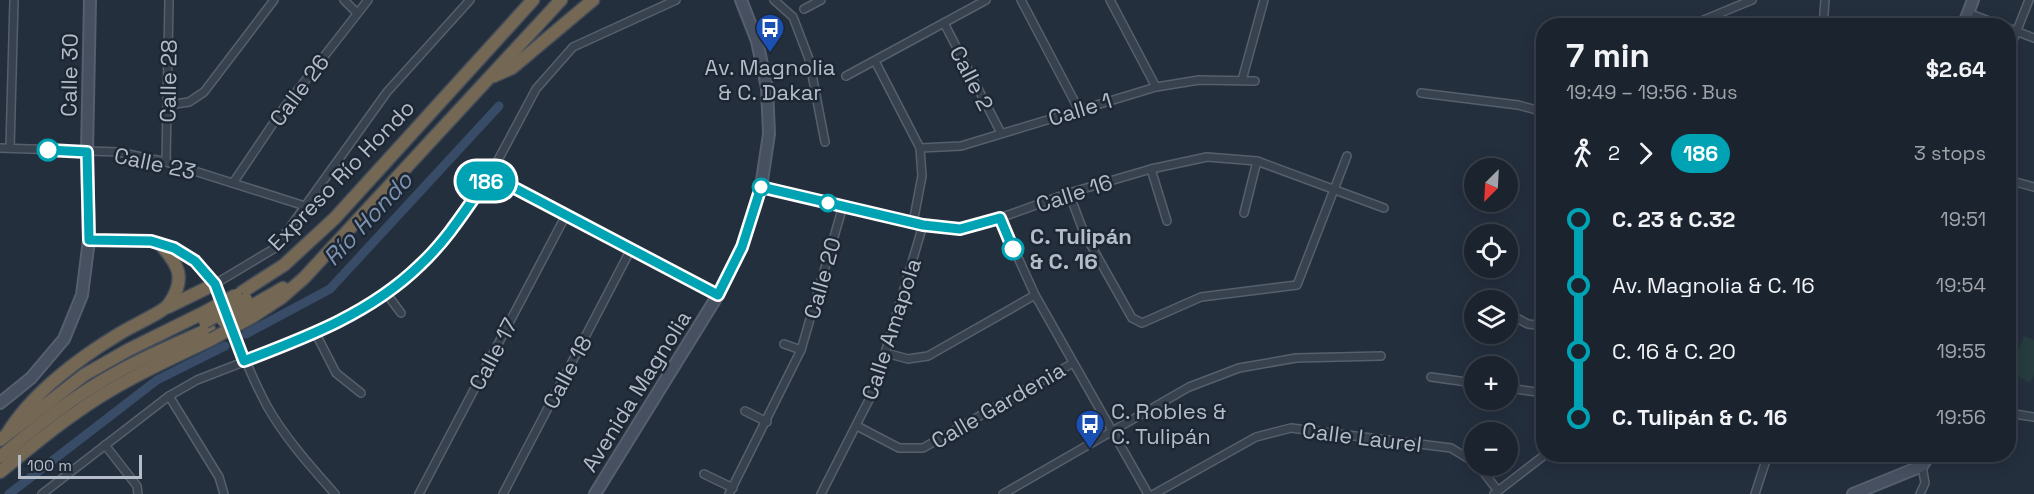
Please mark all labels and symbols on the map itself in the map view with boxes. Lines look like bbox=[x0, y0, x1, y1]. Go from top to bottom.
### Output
bus stop icon: Av. Magnolia & C. Dakar bbox=[754, 12, 786, 54]
street label: Calle 30 bbox=[54, 33, 84, 117]
street label: Calle 28 bbox=[153, 39, 183, 123]
street label: Calle 2 bbox=[944, 41, 1000, 115]
street label: Calle 26 bbox=[263, 48, 335, 132]
place label: Av. Magnolia & C. Dakar bbox=[705, 53, 836, 106]
street label: Calle 1 bbox=[1045, 86, 1115, 132]
street label: Expreso Río Hondo bbox=[262, 94, 420, 256]
unlabelled marker bbox=[37, 139, 59, 161]
street label: Calle 23 bbox=[112, 141, 198, 185]
north arrow bbox=[1464, 158, 1518, 212]
line badge: 186 bbox=[452, 162, 520, 201]
water label: Río Hondo bbox=[317, 166, 419, 272]
street label: Calle 16 bbox=[1032, 167, 1116, 219]
unlabelled marker bbox=[752, 178, 770, 196]
unlabelled marker bbox=[819, 194, 837, 212]
place label: C. Tulipán & C. 16 bbox=[1030, 222, 1132, 275]
street label: Calle 20 bbox=[797, 234, 847, 322]
marker: C. Tulipán & C. 16 bbox=[1002, 238, 1024, 260]
street label: Calle Amapola bbox=[855, 254, 927, 403]
street label: Avenida Magnolia bbox=[575, 305, 697, 477]
street label: Calle 17 bbox=[462, 313, 524, 395]
street label: Calle 18 bbox=[536, 330, 598, 414]
street label: Calle Gardenia bbox=[926, 355, 1070, 455]
place label: C. Robles & C. Tulipán bbox=[1111, 397, 1226, 450]
bus stop icon: C. Robles & C. Tulipán bbox=[1074, 408, 1106, 450]
street label: Calle Laurel bbox=[1301, 416, 1423, 458]
scale bar bbox=[18, 452, 142, 480]

